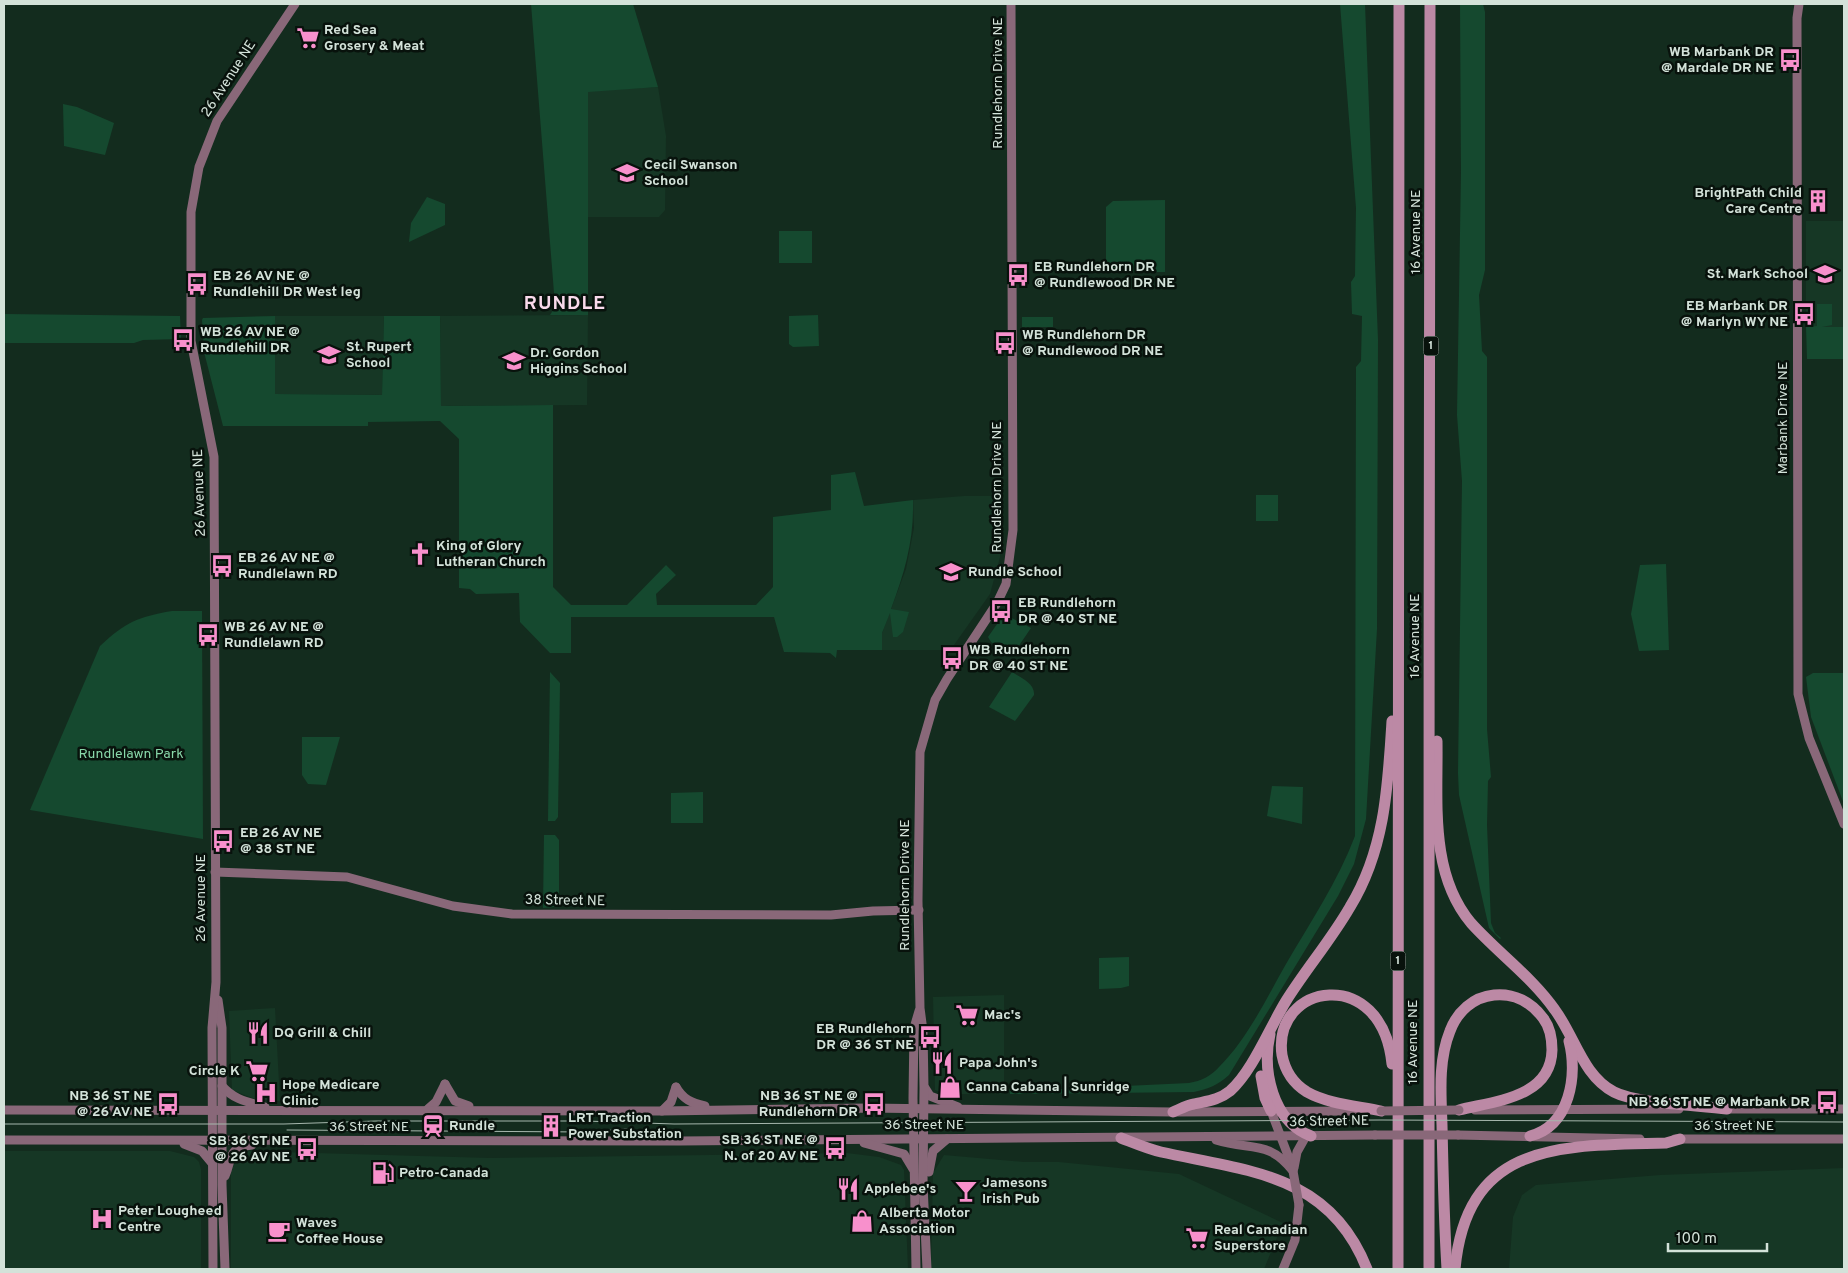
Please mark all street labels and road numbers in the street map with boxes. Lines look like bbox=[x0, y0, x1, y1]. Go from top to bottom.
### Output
street label: Rundlehorn Drive NE bbox=[990, 17, 1007, 149]
street label: 26 Avenue NE bbox=[198, 37, 260, 121]
street label: 16 Avenue NE bbox=[1408, 190, 1425, 274]
road number: 1 bbox=[1424, 336, 1438, 356]
street label: Marbank Drive NE bbox=[1775, 362, 1792, 474]
street label: Rundlehorn Drive NE bbox=[989, 421, 1006, 553]
street label: 26 Avenue NE bbox=[190, 449, 210, 537]
street label: 16 Avenue NE bbox=[1407, 594, 1424, 678]
street label: Rundlehorn Drive NE bbox=[897, 819, 914, 951]
street label: 26 Avenue NE bbox=[193, 854, 210, 942]
street label: 38 Street NE bbox=[525, 892, 605, 910]
road number: 1 bbox=[1390, 951, 1406, 970]
street label: 16 Avenue NE bbox=[1405, 1000, 1422, 1084]
street label: 36 Street NE bbox=[1289, 1113, 1369, 1131]
street label: 36 Street NE bbox=[884, 1117, 964, 1134]
street label: 36 Street NE bbox=[1694, 1118, 1774, 1135]
street label: 36 Street NE bbox=[329, 1119, 409, 1136]

